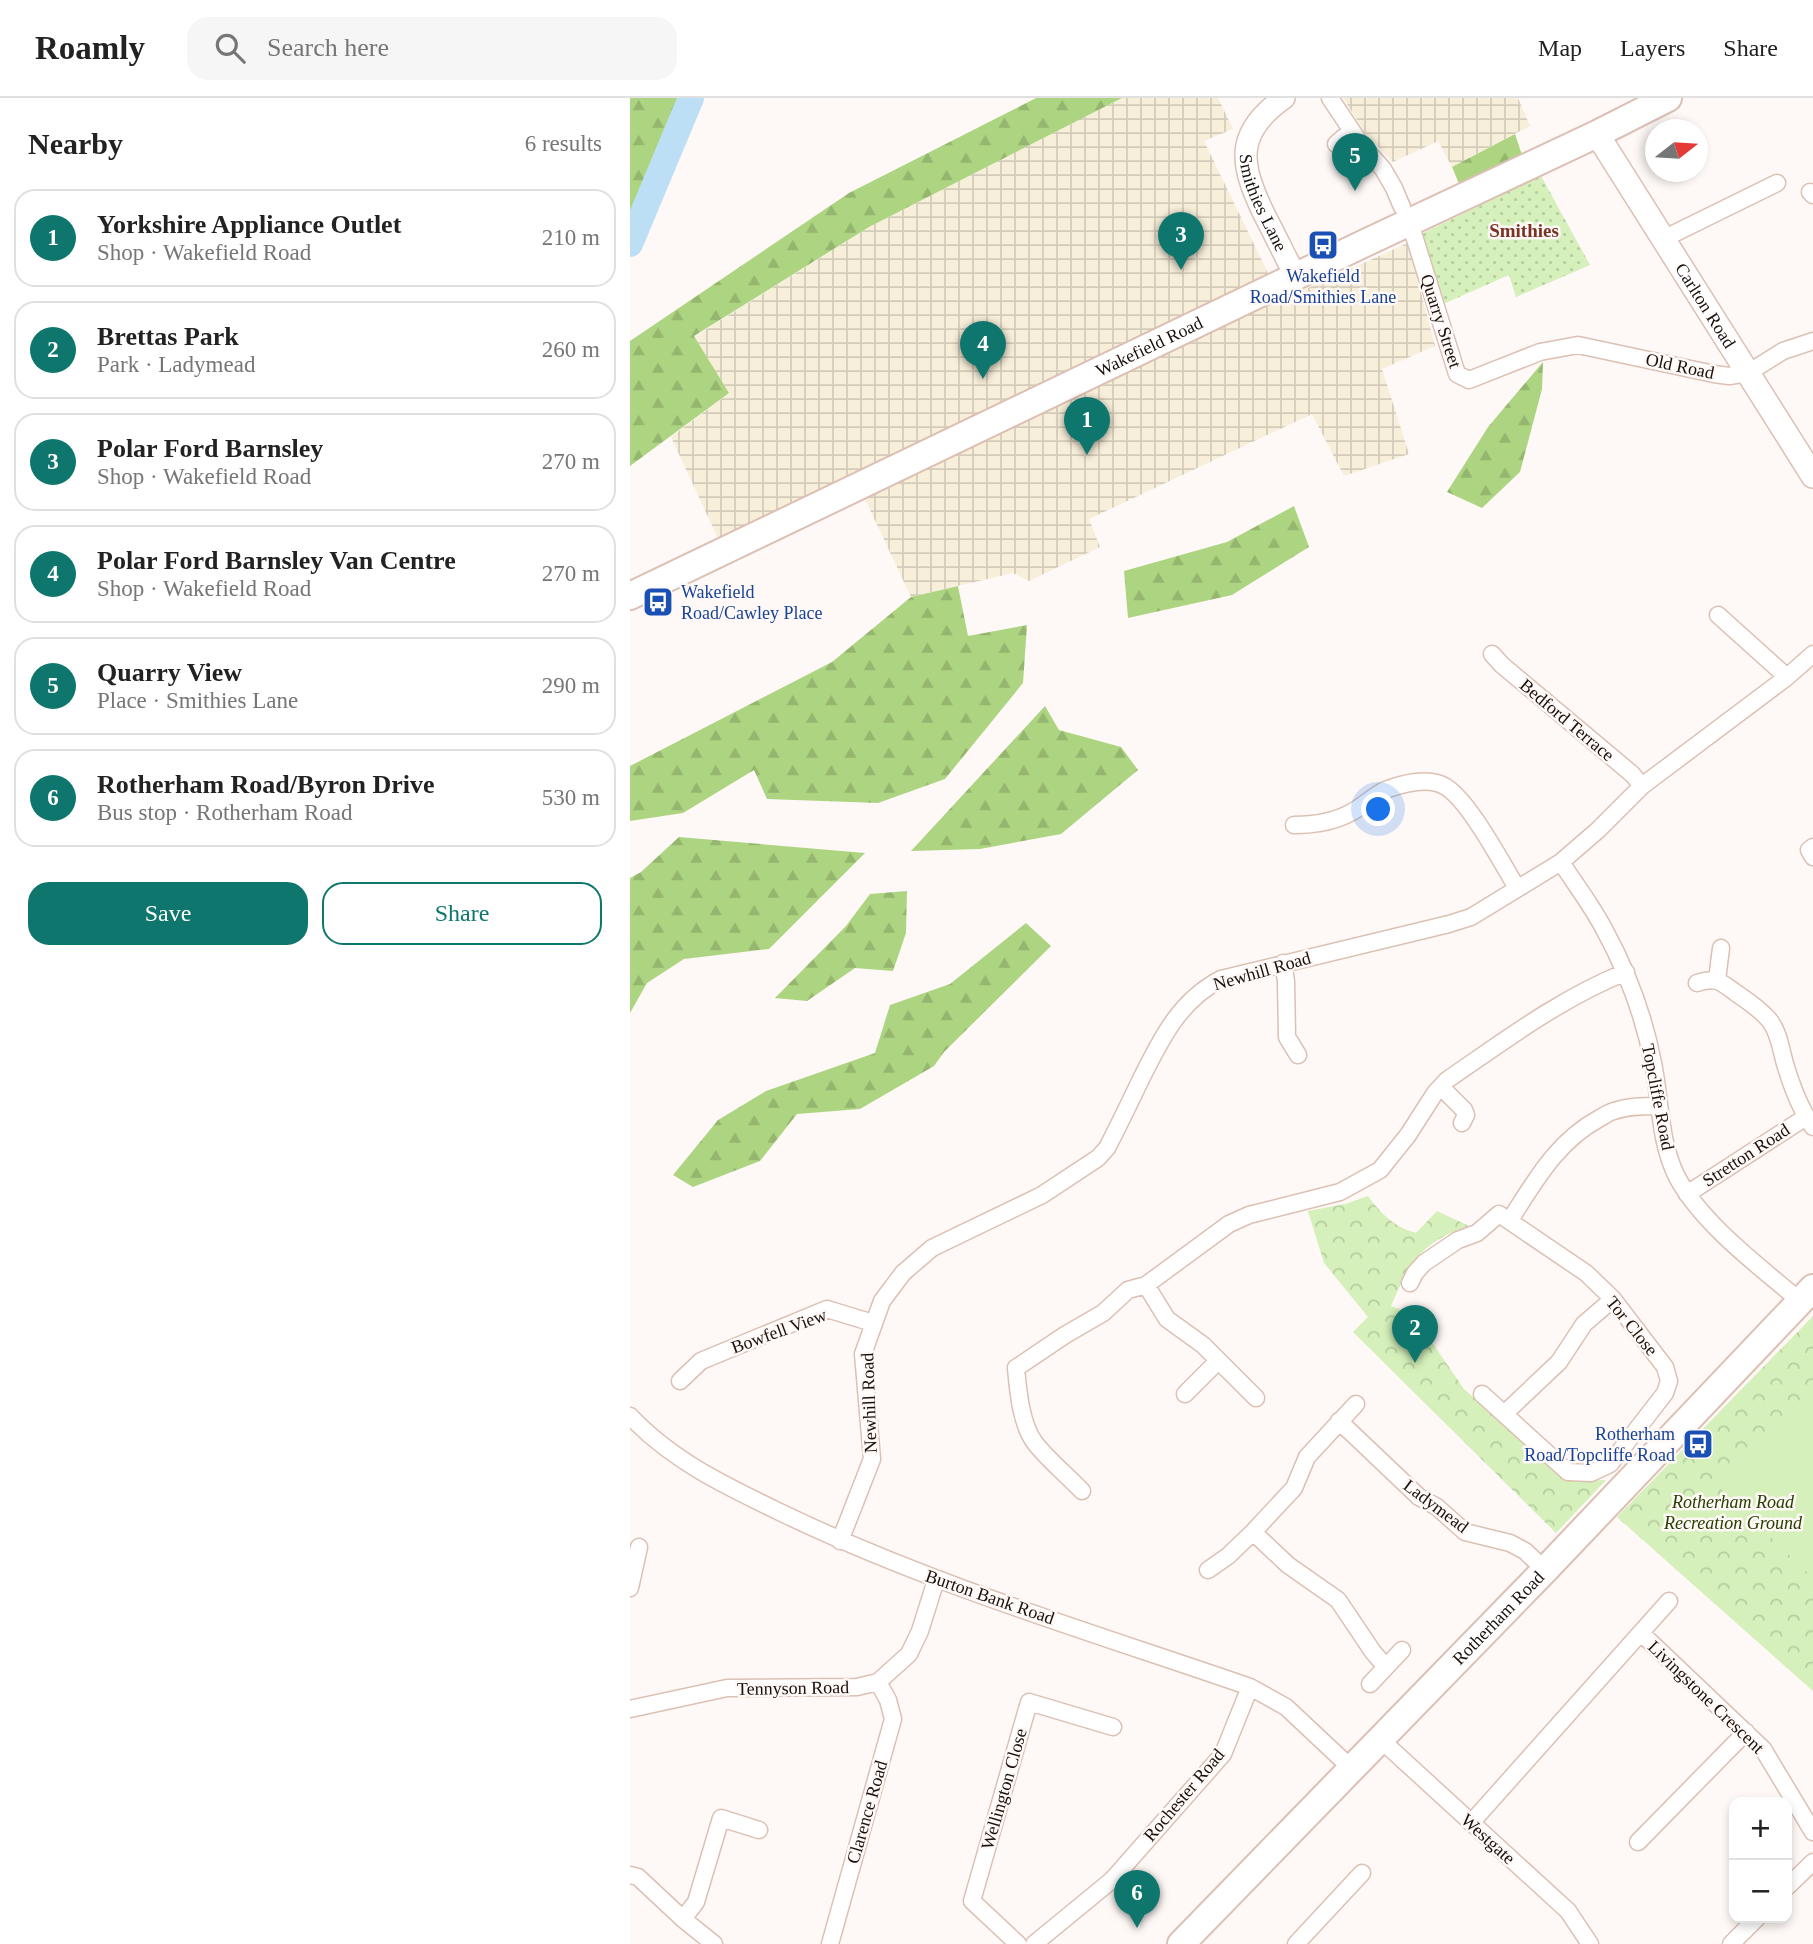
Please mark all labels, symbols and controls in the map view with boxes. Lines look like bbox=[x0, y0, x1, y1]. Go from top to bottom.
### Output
search box bbox=[187, 17, 677, 80]
icon: search bbox=[211, 29, 249, 67]
text: Roamly bbox=[35, 30, 145, 66]
text: Search here bbox=[267, 33, 389, 62]
text: Map bbox=[1538, 35, 1582, 61]
text: Layers bbox=[1620, 35, 1685, 61]
text: Share bbox=[1723, 35, 1778, 61]
north arrow bbox=[1645, 119, 1708, 182]
text: Nearby bbox=[28, 127, 123, 160]
text: 6 results bbox=[525, 131, 602, 156]
pin: 5 bbox=[1332, 133, 1378, 191]
street label: Smithies Lane bbox=[1236, 153, 1291, 254]
text: Yorkshire Appliance Outlet bbox=[97, 210, 401, 239]
pin: 3 bbox=[1158, 212, 1204, 270]
district label: Smithies bbox=[1489, 220, 1559, 241]
text: 1 bbox=[47, 225, 59, 250]
text: 210 m bbox=[542, 225, 600, 250]
bus stop icon: Wakefield Road/Smithies Lane bbox=[1306, 228, 1340, 262]
text: Shop · Wakefield Road bbox=[97, 240, 311, 265]
street label: Carlton Road bbox=[1671, 259, 1740, 352]
place label: Wakefield Road/Smithies Lane bbox=[1250, 266, 1396, 307]
street label: Quarry Street bbox=[1416, 272, 1466, 370]
street label: Wakefield Road bbox=[1093, 313, 1206, 381]
pin: 4 bbox=[960, 321, 1006, 379]
text: Brettas Park bbox=[97, 322, 239, 351]
text: 2 bbox=[47, 337, 59, 362]
text: 260 m bbox=[542, 337, 600, 362]
street label: Old Road bbox=[1644, 349, 1716, 383]
text: Park · Ladymead bbox=[97, 352, 255, 377]
pin: 1 bbox=[1064, 397, 1110, 455]
text: Polar Ford Barnsley bbox=[97, 434, 323, 463]
text: 3 bbox=[47, 449, 59, 474]
text: 270 m bbox=[542, 449, 600, 474]
text: Shop · Wakefield Road bbox=[97, 464, 311, 489]
text: Polar Ford Barnsley Van Centre bbox=[97, 546, 456, 575]
text: 4 bbox=[47, 561, 59, 586]
text: 270 m bbox=[542, 561, 600, 586]
text: Shop · Wakefield Road bbox=[97, 576, 311, 601]
place label: Wakefield Road/Cawley Place bbox=[681, 582, 822, 623]
bus stop icon: Wakefield Road/Cawley Place bbox=[641, 585, 675, 619]
text: Quarry View bbox=[97, 658, 242, 687]
text: 5 bbox=[47, 673, 59, 698]
text: 290 m bbox=[542, 673, 600, 698]
street label: Bedford Terrace bbox=[1516, 675, 1618, 765]
text: Place · Smithies Lane bbox=[97, 688, 298, 713]
text: Rotherham Road/Byron Drive bbox=[97, 770, 435, 799]
text: 6 bbox=[47, 785, 59, 810]
text: 530 m bbox=[542, 785, 600, 810]
your location bbox=[1361, 792, 1395, 826]
text: Bus stop · Rotherham Road bbox=[97, 800, 353, 825]
button: Save bbox=[28, 882, 308, 945]
button: Share bbox=[322, 882, 602, 945]
street label: Newhill Road bbox=[1211, 948, 1313, 994]
street label: Topcliffe Road bbox=[1638, 1042, 1678, 1152]
street label: Stretton Road bbox=[1699, 1120, 1793, 1190]
street label: Tor Close bbox=[1602, 1292, 1662, 1360]
street label: Bowfell View bbox=[729, 1304, 829, 1358]
pin: 2 bbox=[1392, 1305, 1438, 1363]
street label: Newhill Road bbox=[857, 1352, 881, 1454]
place label: Rotherham Road/Topcliffe Road bbox=[1524, 1424, 1675, 1465]
bus stop icon: Rotherham Road/Topcliffe Road bbox=[1681, 1427, 1715, 1461]
street label: Ladymead bbox=[1400, 1475, 1472, 1537]
park label: Rotherham Road Recreation Ground bbox=[1663, 1492, 1803, 1533]
street label: Burton Bank Road bbox=[923, 1566, 1057, 1628]
street label: Rotherham Road bbox=[1448, 1567, 1548, 1669]
street label: Livingstone Crescent bbox=[1644, 1637, 1768, 1757]
street label: Tennyson Road bbox=[737, 1677, 849, 1699]
street label: Wellington Close bbox=[977, 1726, 1031, 1852]
street label: Rochester Road bbox=[1140, 1745, 1228, 1845]
street label: Clarence Road bbox=[843, 1758, 891, 1866]
map controls bbox=[1729, 1797, 1792, 1923]
button: + bbox=[1729, 1797, 1792, 1860]
street label: Westgate bbox=[1457, 1810, 1519, 1868]
button: − bbox=[1729, 1860, 1792, 1923]
pin: 6 bbox=[1114, 1870, 1160, 1928]

